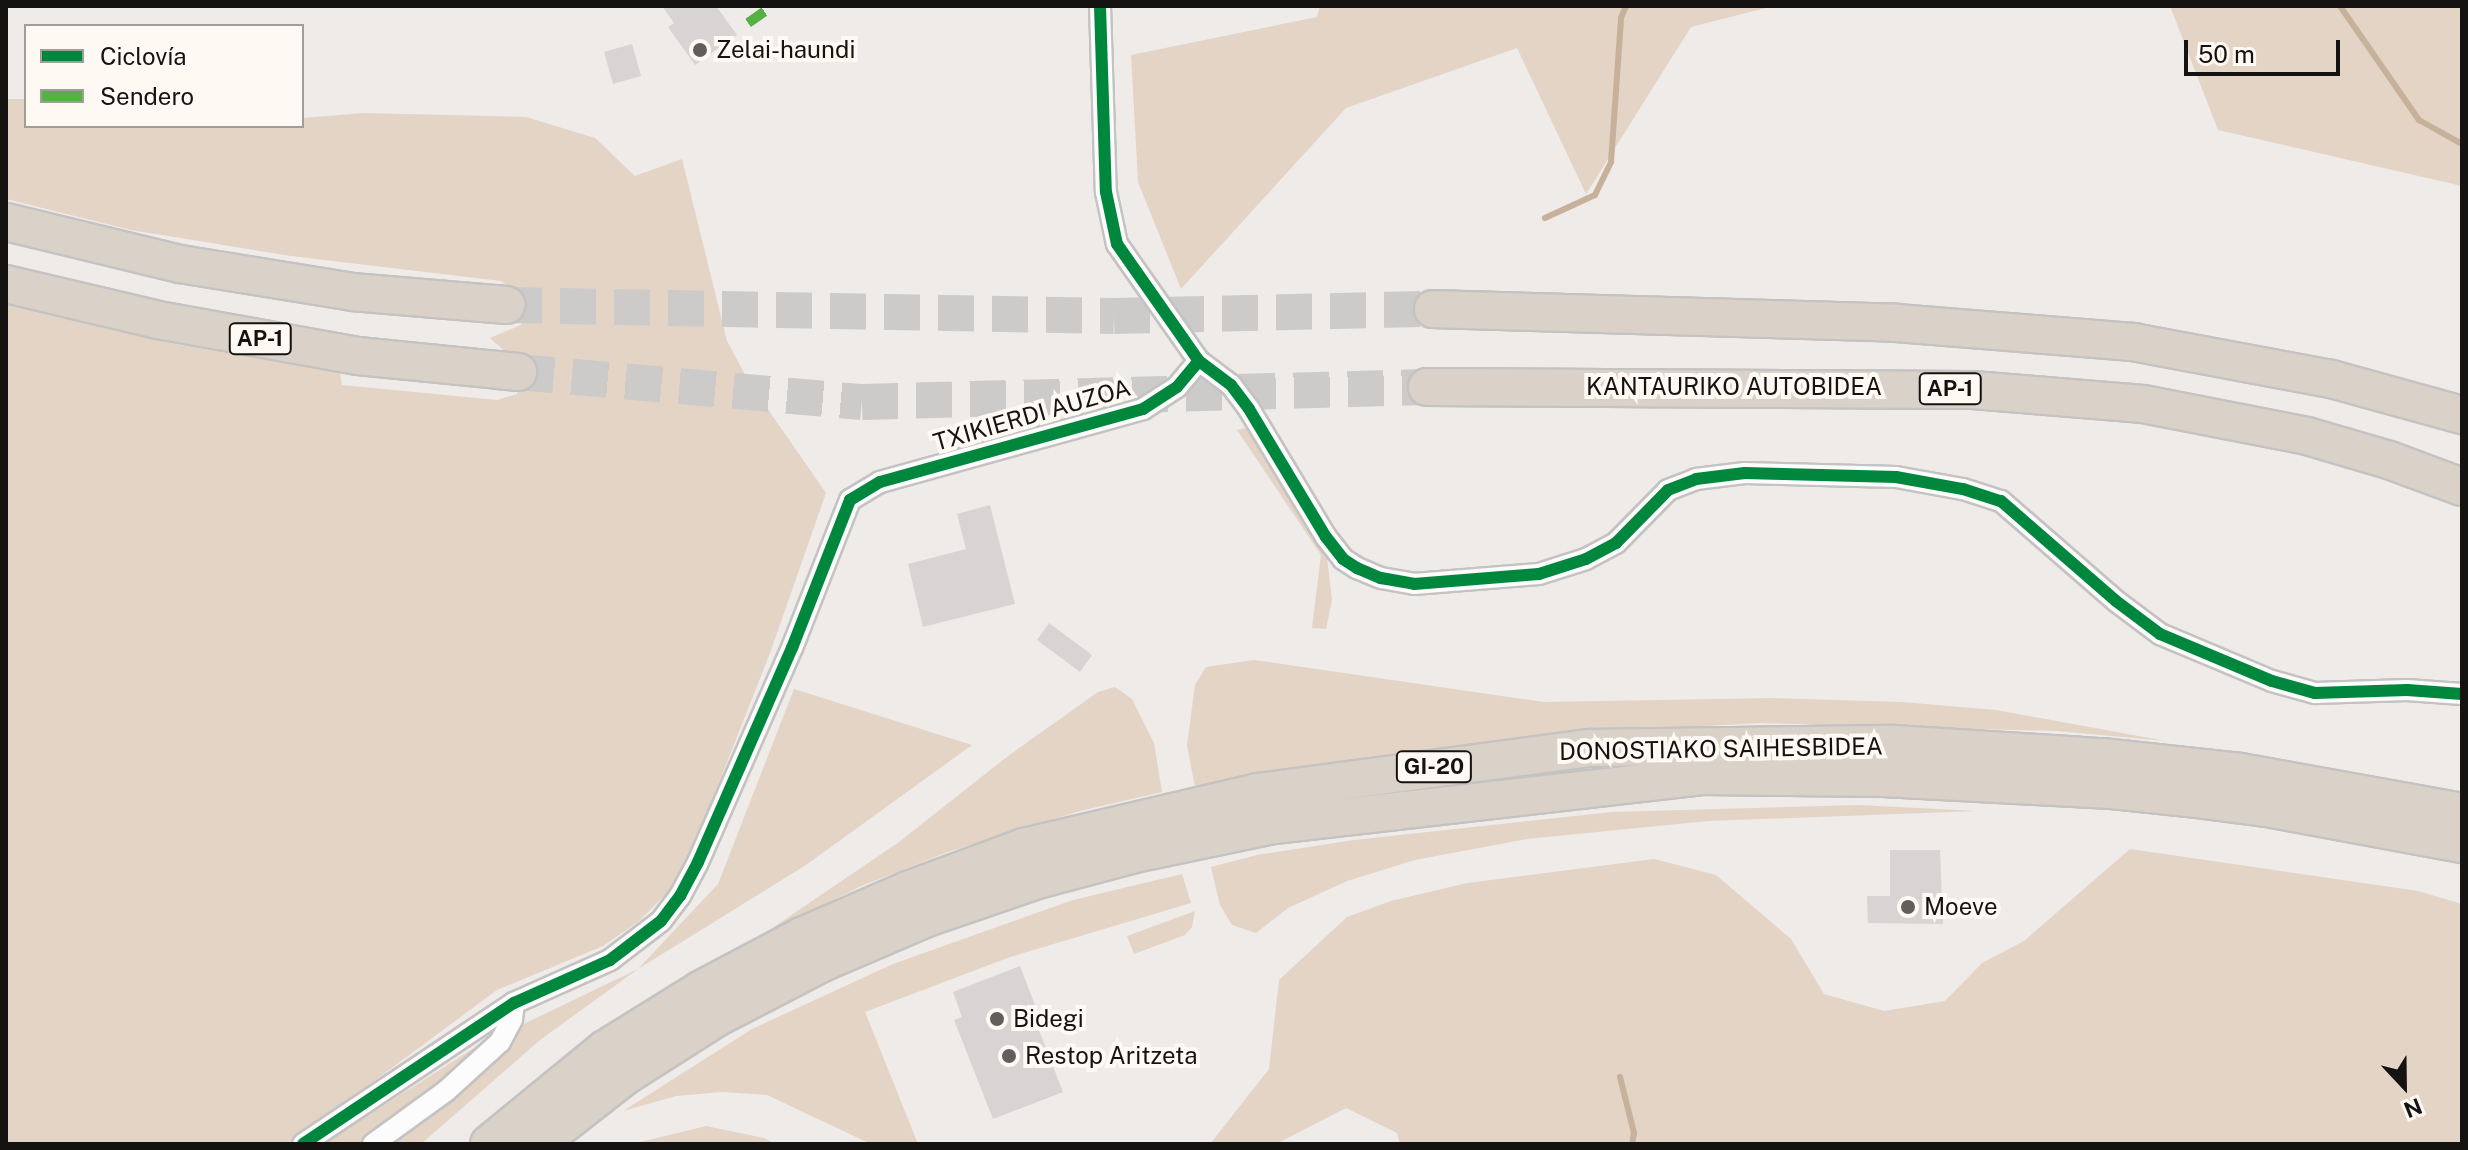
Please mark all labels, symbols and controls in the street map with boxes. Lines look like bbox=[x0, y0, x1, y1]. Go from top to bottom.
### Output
legend bbox=[24, 24, 304, 128]
scale bar bbox=[2188, 24, 2344, 74]
place label: Zelai-haundi bbox=[716, 36, 855, 64]
text: 50 m bbox=[2198, 40, 2255, 68]
marker: Zelai-haundi bbox=[691, 41, 709, 59]
text: Ciclovía bbox=[100, 42, 187, 70]
text: Sendero bbox=[100, 82, 194, 110]
road number: AP-1 bbox=[228, 321, 292, 357]
road number: AP-1 bbox=[1918, 371, 1982, 407]
street label: TXIKIERDI AUZOA bbox=[930, 373, 1134, 457]
street label: KANTAURIKO AUTOBIDEA bbox=[1586, 373, 1882, 401]
street label: DONOSTIAKO SAIHESBIDEA bbox=[1559, 732, 1883, 766]
road number: GI-20 bbox=[1394, 749, 1474, 785]
place label: Moeve bbox=[1924, 893, 1997, 921]
marker: Moeve bbox=[1899, 898, 1917, 916]
place label: Bidegi bbox=[1013, 1005, 1084, 1033]
marker: Bidegi bbox=[988, 1010, 1006, 1028]
place label: Restop Aritzeta bbox=[1025, 1042, 1198, 1070]
north arrow bbox=[2364, 1046, 2444, 1126]
marker: Restop Aritzeta bbox=[1000, 1047, 1018, 1065]
text: N bbox=[2400, 1093, 2426, 1124]

